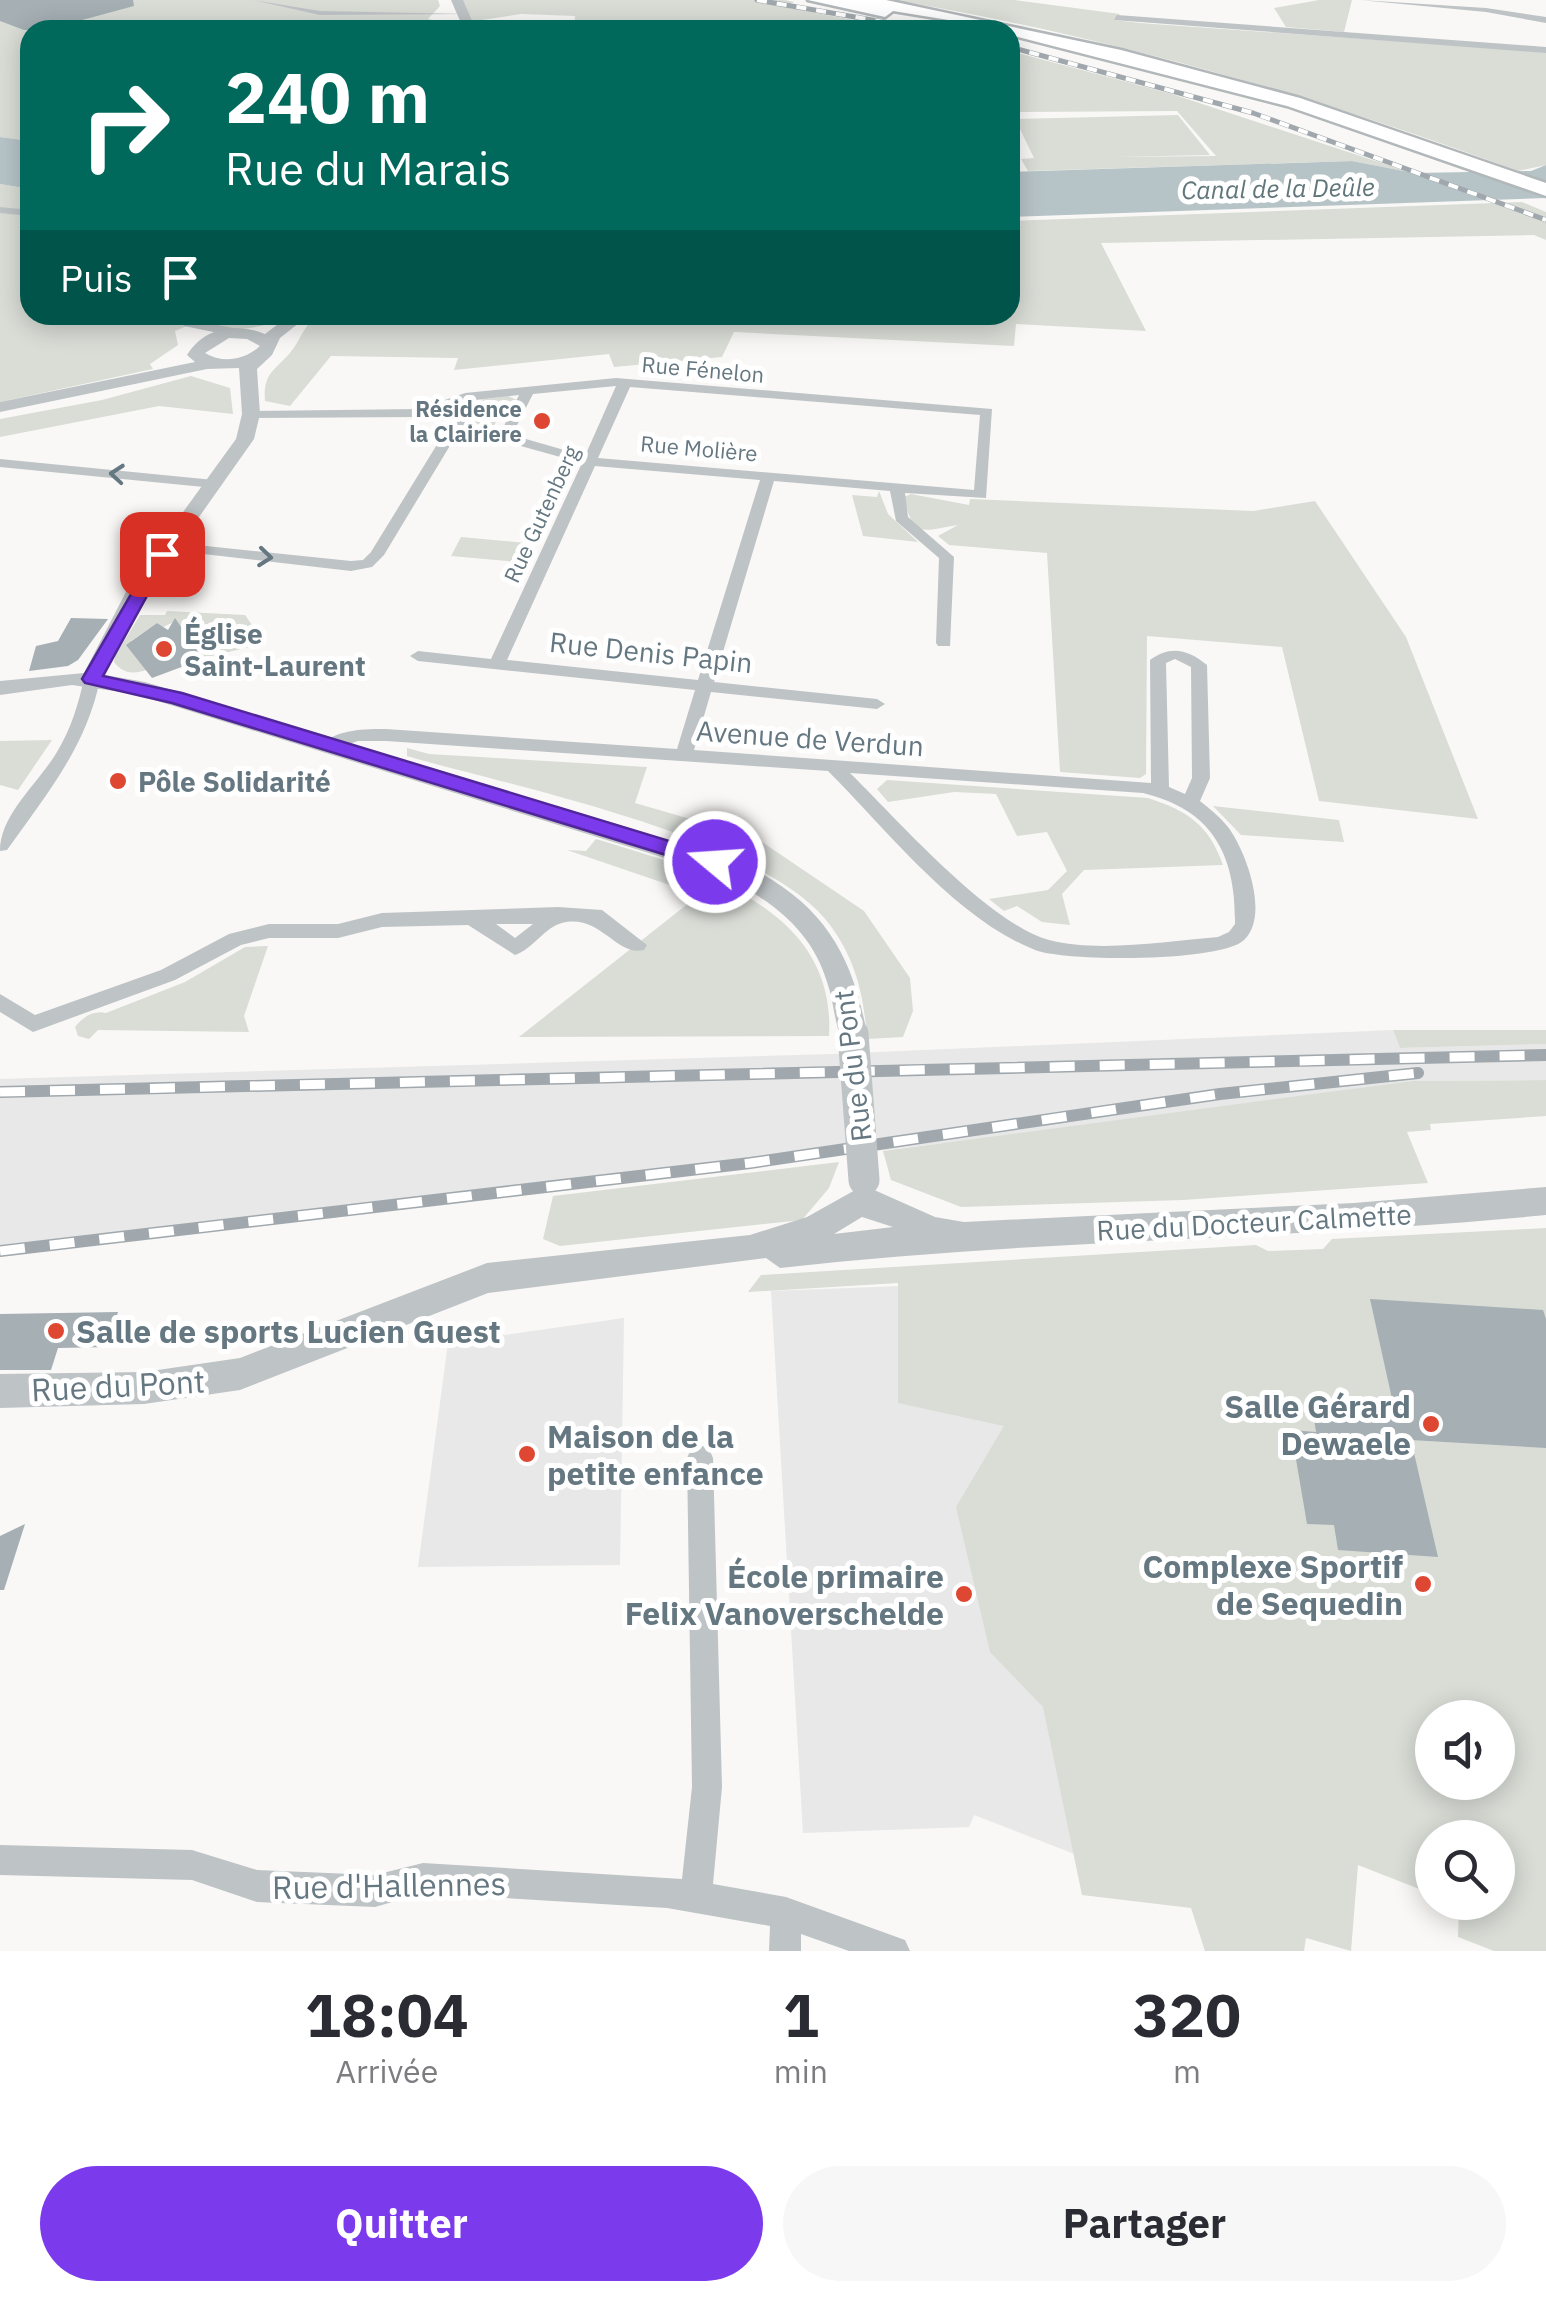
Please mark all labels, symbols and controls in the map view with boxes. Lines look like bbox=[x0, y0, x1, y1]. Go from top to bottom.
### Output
text: 240 m bbox=[225, 51, 430, 142]
icon: right bbox=[60, 60, 190, 190]
text: Rue du Marais bbox=[225, 139, 511, 197]
water label: Canal de la Deûle bbox=[1181, 170, 1375, 206]
icon: arrive bbox=[153, 250, 208, 305]
text: Puis bbox=[60, 253, 133, 302]
street label: Rue Fénelon bbox=[640, 349, 766, 389]
place label: Résidence la Clairiere bbox=[409, 394, 522, 448]
marker: Résidence la Clairiere bbox=[531, 410, 553, 432]
street label: Rue Molière bbox=[639, 428, 759, 468]
street label: Rue Gutenberg bbox=[497, 441, 586, 587]
one-way arrow bbox=[109, 464, 125, 486]
pin bbox=[120, 512, 205, 597]
icon: arrive bbox=[135, 527, 190, 582]
one-way arrow bbox=[257, 546, 273, 567]
place label: Église Saint-Laurent bbox=[184, 615, 366, 684]
street label: Rue Denis Papin bbox=[548, 623, 754, 681]
marker: Église Saint-Laurent bbox=[153, 638, 175, 660]
street label: Avenue de Verdun bbox=[695, 712, 925, 764]
place label: Pôle Solidarité bbox=[138, 763, 331, 800]
marker: Pôle Solidarité bbox=[107, 770, 129, 792]
position arrow bbox=[663, 810, 767, 914]
street label: Rue du Pont bbox=[824, 988, 880, 1144]
street label: Rue du Docteur Calmette bbox=[1096, 1195, 1412, 1249]
place label: Salle de sports Lucien Guest bbox=[76, 1310, 501, 1352]
marker: Salle de sports Lucien Guest bbox=[45, 1320, 67, 1342]
street label: Rue du Pont bbox=[30, 1359, 206, 1411]
place label: Salle Gérard Dewaele bbox=[1224, 1385, 1411, 1464]
marker: Salle Gérard Dewaele bbox=[1420, 1413, 1442, 1435]
place label: Maison de la petite enfance bbox=[547, 1415, 764, 1494]
marker: Maison de la petite enfance bbox=[516, 1443, 538, 1465]
place label: Complexe Sportif de Sequedin bbox=[1142, 1545, 1403, 1624]
place label: École primaire Felix Vanoverschelde bbox=[625, 1555, 944, 1634]
marker: Complexe Sportif de Sequedin bbox=[1412, 1573, 1434, 1595]
marker: École primaire Felix Vanoverschelde bbox=[953, 1583, 975, 1605]
map controls bbox=[1415, 1700, 1515, 1920]
button: sound bbox=[1415, 1700, 1515, 1800]
button: search bbox=[1415, 1820, 1515, 1920]
street label: Rue d'Hallennes bbox=[272, 1862, 506, 1908]
text: 18:04 bbox=[305, 1975, 469, 2054]
text: 1 bbox=[783, 1975, 819, 2054]
text: 320 bbox=[1133, 1975, 1241, 2054]
text: Arrivée bbox=[336, 2050, 438, 2092]
text: min bbox=[774, 2050, 828, 2092]
text: m bbox=[1173, 2050, 1201, 2092]
button: Quitter bbox=[40, 2166, 763, 2281]
button: Partager bbox=[783, 2166, 1506, 2281]

